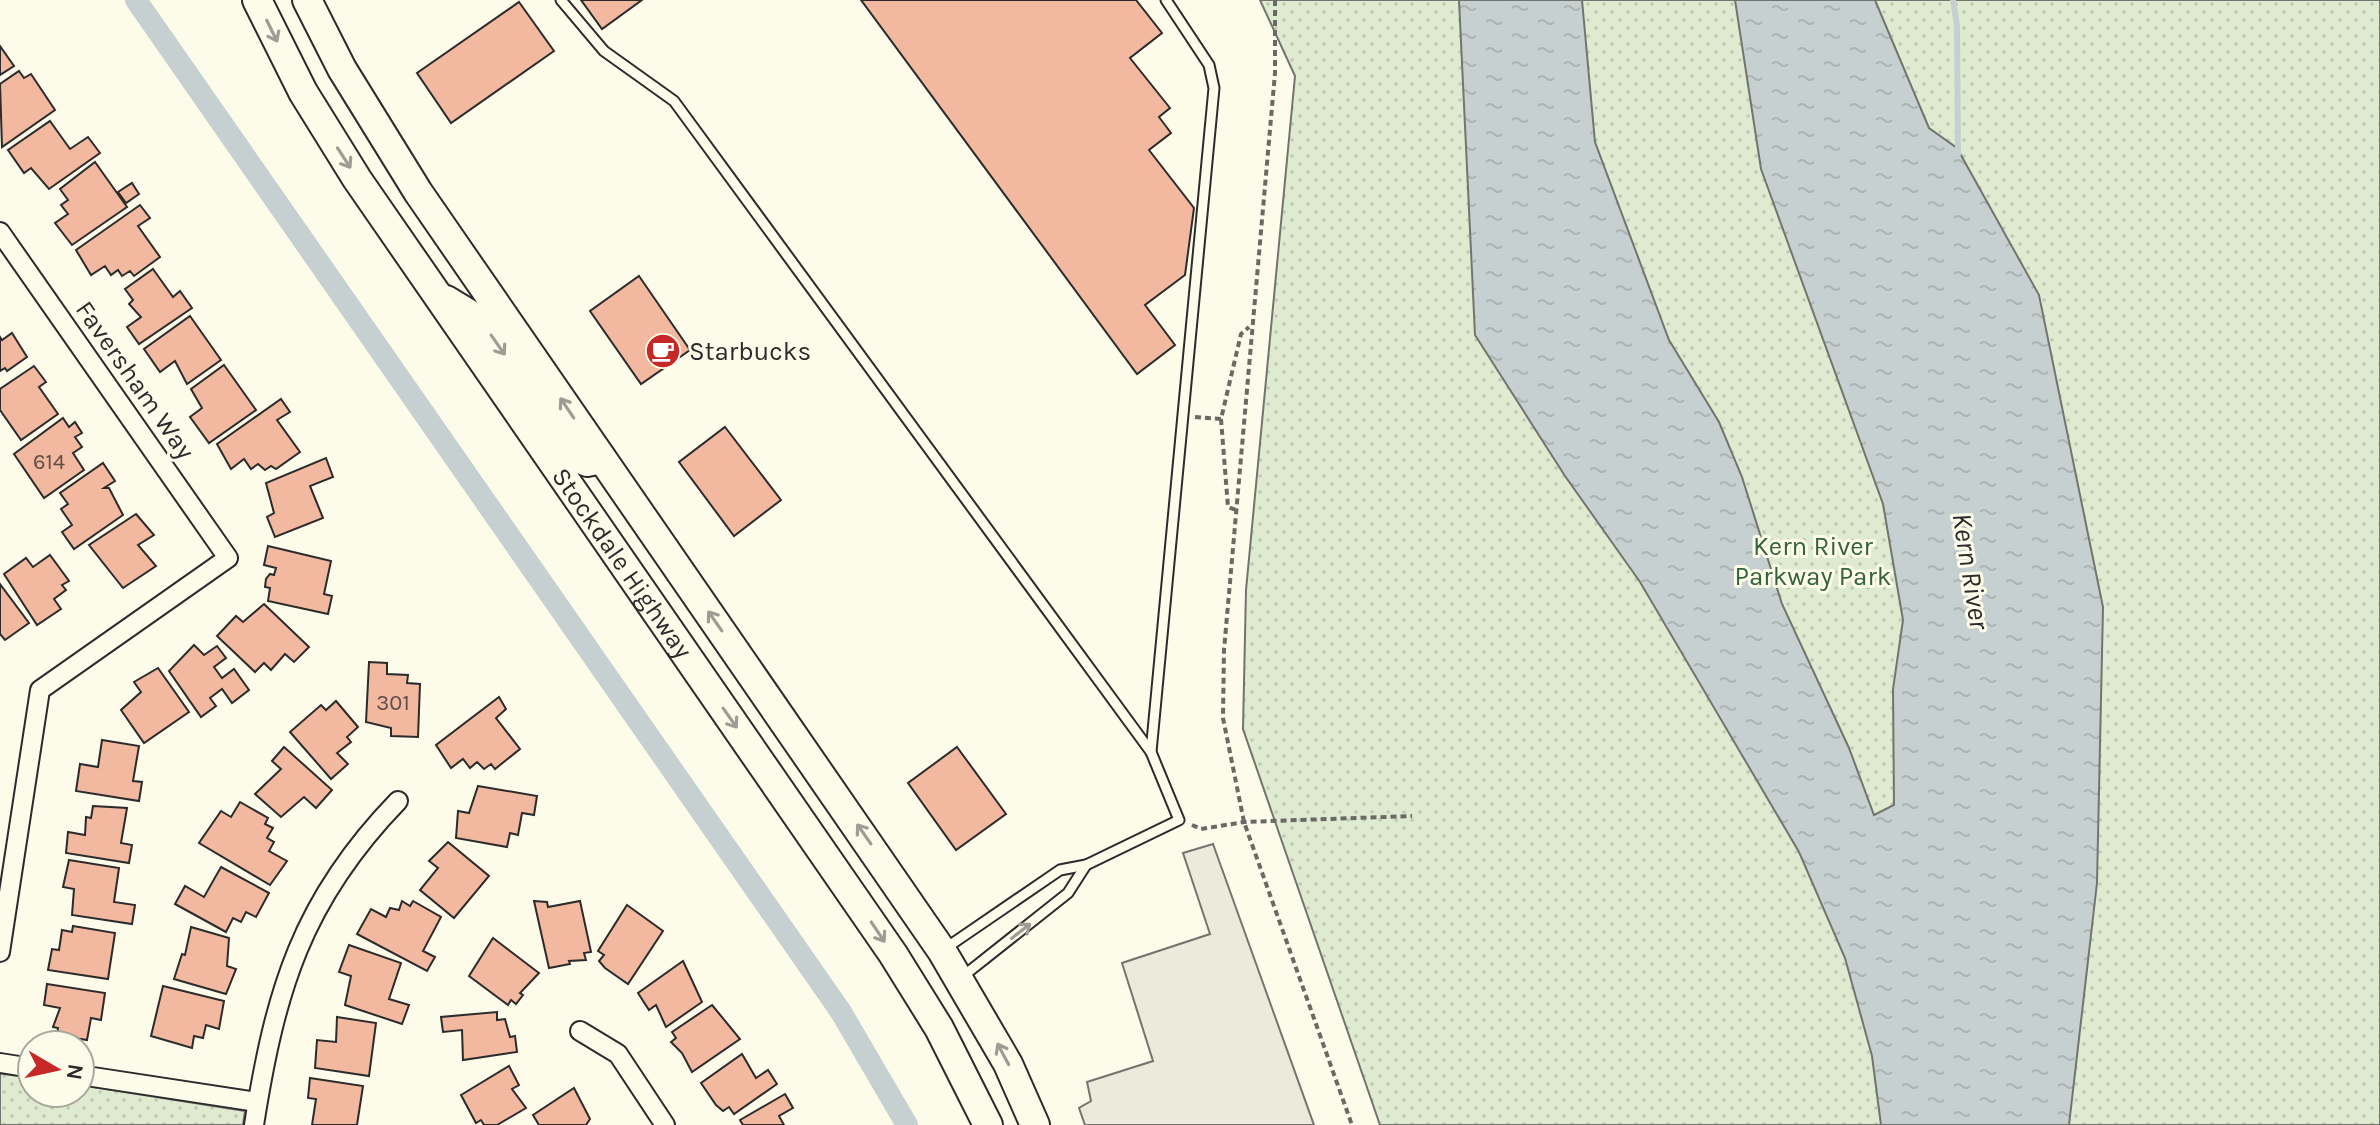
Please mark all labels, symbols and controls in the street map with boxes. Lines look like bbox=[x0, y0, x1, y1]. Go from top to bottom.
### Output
one-way arrow bbox=[265, 19, 280, 43]
one-way arrow bbox=[336, 146, 352, 169]
street label: Faversham Way bbox=[69, 295, 201, 465]
cafe icon: Starbucks bbox=[644, 332, 682, 370]
one-way arrow bbox=[490, 333, 506, 355]
place label: Starbucks bbox=[689, 336, 811, 367]
one-way arrow bbox=[559, 397, 575, 419]
house number: 614 bbox=[33, 449, 65, 475]
street label: Stockdale Highway bbox=[546, 461, 699, 664]
water label: Kern River bbox=[1946, 510, 1997, 633]
park label: Kern River Parkway Park bbox=[1735, 531, 1891, 592]
one-way arrow bbox=[707, 611, 723, 633]
house number: 301 bbox=[376, 690, 410, 716]
one-way arrow bbox=[722, 706, 738, 728]
one-way arrow bbox=[856, 824, 872, 846]
one-way arrow bbox=[870, 920, 886, 942]
one-way arrow bbox=[1010, 922, 1031, 939]
north arrow bbox=[16, 1029, 96, 1109]
one-way arrow bbox=[994, 1043, 1010, 1066]
text: N bbox=[61, 1062, 89, 1082]

